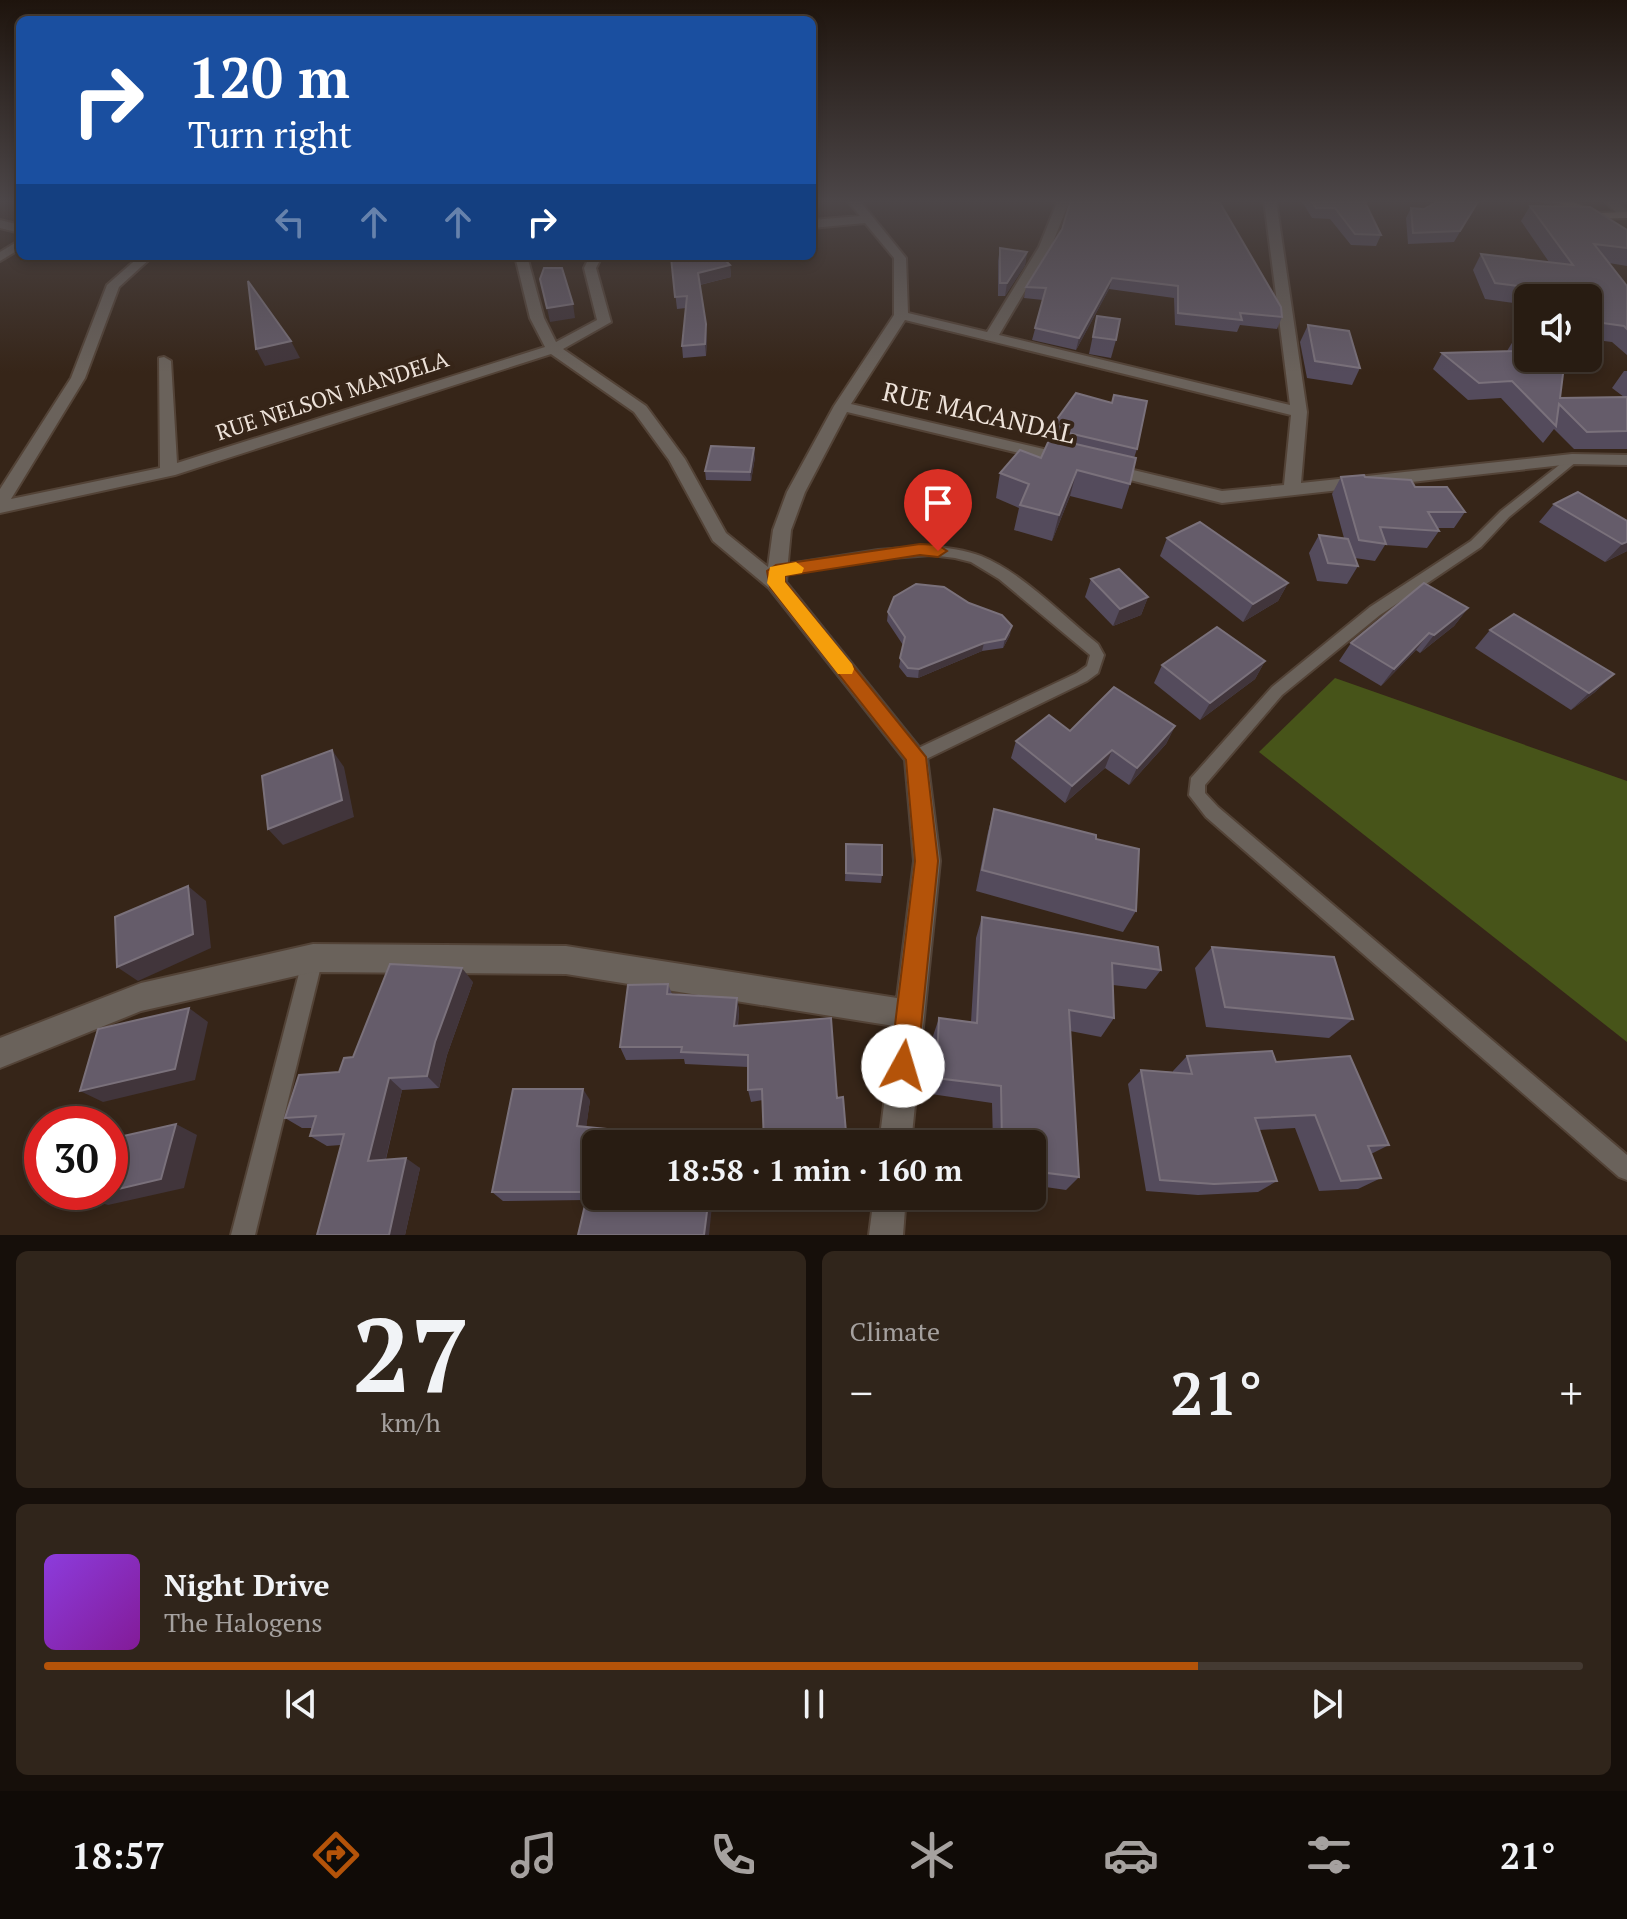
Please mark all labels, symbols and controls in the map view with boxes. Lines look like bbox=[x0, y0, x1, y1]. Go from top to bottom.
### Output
text: 120 m bbox=[188, 40, 350, 114]
icon: right bbox=[56, 48, 160, 152]
text: Turn right bbox=[188, 111, 352, 158]
icon: left bbox=[268, 200, 312, 244]
icon: ahead bbox=[352, 200, 396, 244]
icon: ahead bbox=[436, 200, 480, 244]
icon: right bbox=[520, 200, 564, 244]
map controls bbox=[1514, 284, 1602, 372]
button: sound bbox=[1514, 284, 1602, 372]
street label: RUE NELSON MANDELA bbox=[212, 343, 453, 446]
street label: RUE MACANDAL bbox=[880, 373, 1078, 451]
pin bbox=[904, 469, 972, 551]
icon: arrive bbox=[916, 481, 960, 525]
position arrow bbox=[861, 1024, 945, 1108]
speed limit sign: 30 bbox=[24, 1106, 128, 1210]
text: 18:58 · 1 min · 160 m bbox=[666, 1150, 962, 1190]
text: 27 bbox=[352, 1284, 470, 1422]
text: Climate bbox=[850, 1314, 940, 1348]
text: 21° bbox=[1170, 1353, 1263, 1432]
text: − bbox=[850, 1363, 873, 1422]
text: + bbox=[1560, 1363, 1583, 1422]
text: km/h bbox=[381, 1405, 441, 1439]
text: Night Drive bbox=[164, 1565, 330, 1605]
text: The Halogens bbox=[164, 1605, 322, 1639]
icon: previous bbox=[279, 1682, 323, 1726]
icon: pause bbox=[792, 1682, 836, 1726]
icon: next bbox=[1305, 1682, 1349, 1726]
icon: directions bbox=[308, 1827, 364, 1883]
icon: music bbox=[506, 1827, 562, 1883]
icon: phone bbox=[705, 1827, 761, 1883]
icon: climate bbox=[904, 1827, 960, 1883]
icon: car bbox=[1103, 1827, 1159, 1883]
icon: filters bbox=[1301, 1827, 1357, 1883]
text: 18:57 bbox=[71, 1832, 165, 1879]
text: 21° bbox=[1500, 1832, 1556, 1879]

